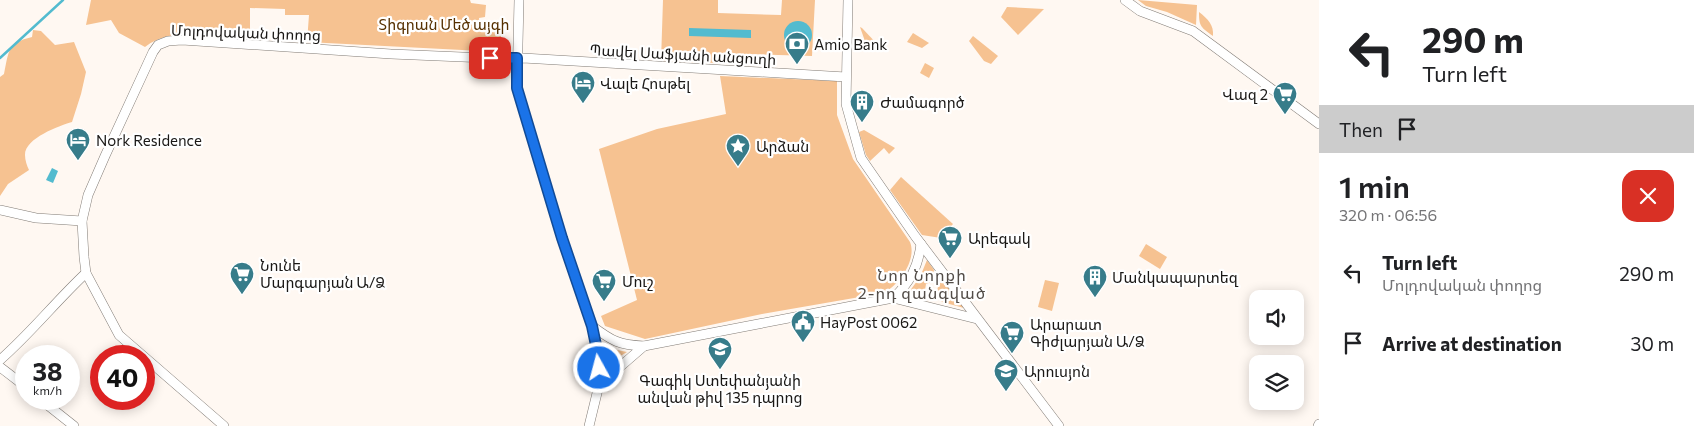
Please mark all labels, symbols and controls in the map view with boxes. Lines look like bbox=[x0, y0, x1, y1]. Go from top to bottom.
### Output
park label: Տիգրան Մեծ այգի bbox=[379, 15, 509, 34]
text: 290 m bbox=[1422, 17, 1524, 60]
street label: Մոլդովական փողոց bbox=[171, 20, 321, 45]
icon: left bbox=[1339, 20, 1404, 85]
bank icon: Amio Bank bbox=[784, 31, 810, 65]
place label: Amio Bank bbox=[814, 35, 887, 53]
pin bbox=[469, 37, 511, 79]
street label: Պավել Սաֆյանի անցուղի bbox=[589, 40, 777, 69]
icon: arrive bbox=[476, 44, 504, 72]
text: Turn left bbox=[1422, 60, 1507, 87]
hotel icon: Վալե Հոսթել bbox=[570, 70, 596, 104]
place label: Վալե Հոսթել bbox=[600, 74, 691, 93]
supermarket icon: Վազ 2 bbox=[1272, 81, 1298, 115]
place label: Վազ 2 bbox=[1222, 85, 1268, 104]
building icon: Ժամագործ bbox=[849, 89, 875, 123]
place label: Ժամագործ bbox=[880, 93, 965, 112]
icon: arrive bbox=[1393, 115, 1421, 143]
text: Then bbox=[1339, 118, 1383, 141]
hotel icon: Nork Residence bbox=[65, 127, 91, 161]
place label: Nork Residence bbox=[96, 131, 202, 149]
place icon: Արձան bbox=[725, 133, 751, 167]
place label: Արձան bbox=[756, 137, 809, 156]
text: 1 min bbox=[1339, 167, 1410, 204]
button: close bbox=[1622, 170, 1674, 222]
text: 320 m · 06:56 bbox=[1339, 205, 1437, 224]
supermarket icon: Արեգակ bbox=[937, 225, 963, 259]
place label: Արեգակ bbox=[968, 229, 1031, 248]
text: Turn left bbox=[1382, 251, 1457, 274]
place label: Նունե Մարգարյան Ա/Ձ bbox=[260, 256, 385, 292]
icon: left bbox=[1339, 259, 1367, 287]
supermarket icon: Նունե Մարգարյան Ա/Ձ bbox=[229, 261, 255, 295]
text: 290 m bbox=[1619, 262, 1674, 285]
building icon: Մանկապարտեզ bbox=[1082, 264, 1108, 298]
district label: Նոր Նորքի 2-րդ զանգված bbox=[858, 265, 986, 303]
supermarket icon: Մուշ bbox=[591, 268, 617, 302]
place label: Մանկապարտեզ bbox=[1112, 268, 1239, 287]
place label: Մուշ bbox=[622, 272, 653, 291]
text: Մոլդովական փողոց bbox=[1382, 275, 1542, 294]
map controls bbox=[1249, 290, 1304, 410]
button: sound bbox=[1249, 290, 1304, 345]
public building icon: HayPost 0062 bbox=[790, 309, 816, 343]
place label: HayPost 0062 bbox=[820, 313, 917, 331]
place label: Արարատ Գիժլարյան Ա/Ձ bbox=[1030, 315, 1145, 351]
supermarket icon: Արարատ Գիժլարյան Ա/Ձ bbox=[999, 320, 1025, 354]
icon: arrive bbox=[1339, 329, 1367, 357]
text: Arrive at destination bbox=[1382, 332, 1562, 355]
text: 30 m bbox=[1631, 332, 1674, 355]
school or university icon: Գագիկ Ստեփանյանի անվան թիվ 135 դպրոց bbox=[707, 336, 733, 370]
position arrow bbox=[572, 341, 624, 393]
speed limit sign: 40 bbox=[90, 345, 155, 410]
button: layers bbox=[1249, 355, 1304, 410]
text: 38 bbox=[32, 356, 63, 386]
school or university icon: Արուսյոն bbox=[993, 358, 1019, 392]
place label: Արուսյոն bbox=[1024, 362, 1090, 381]
place label: Գագիկ Ստեփանյանի անվան թիվ 135 դպրոց bbox=[637, 371, 803, 407]
text: km/h bbox=[33, 383, 62, 397]

